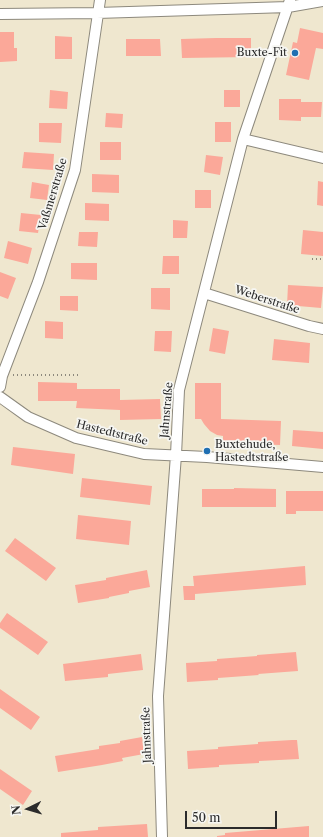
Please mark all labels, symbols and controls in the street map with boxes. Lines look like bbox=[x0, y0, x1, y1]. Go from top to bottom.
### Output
place label: Buxte-Fit bbox=[237, 46, 287, 60]
marker: Buxte-Fit bbox=[290, 48, 300, 58]
street label: Vaßmerstraße bbox=[36, 157, 70, 231]
street label: Weberstraße bbox=[233, 283, 301, 317]
street label: Jahnstraße bbox=[158, 381, 176, 439]
street label: Hastedtstraße bbox=[75, 418, 149, 448]
place label: Buxtehude, Hastedtstraße bbox=[215, 438, 288, 464]
marker: Buxtehude, Hastedtstraße bbox=[202, 446, 212, 456]
street label: Jahnstraße bbox=[139, 707, 155, 763]
north arrow bbox=[8, 789, 48, 829]
scale bar bbox=[187, 803, 279, 829]
text: N bbox=[9, 805, 23, 815]
text: 50 m bbox=[192, 810, 221, 825]

